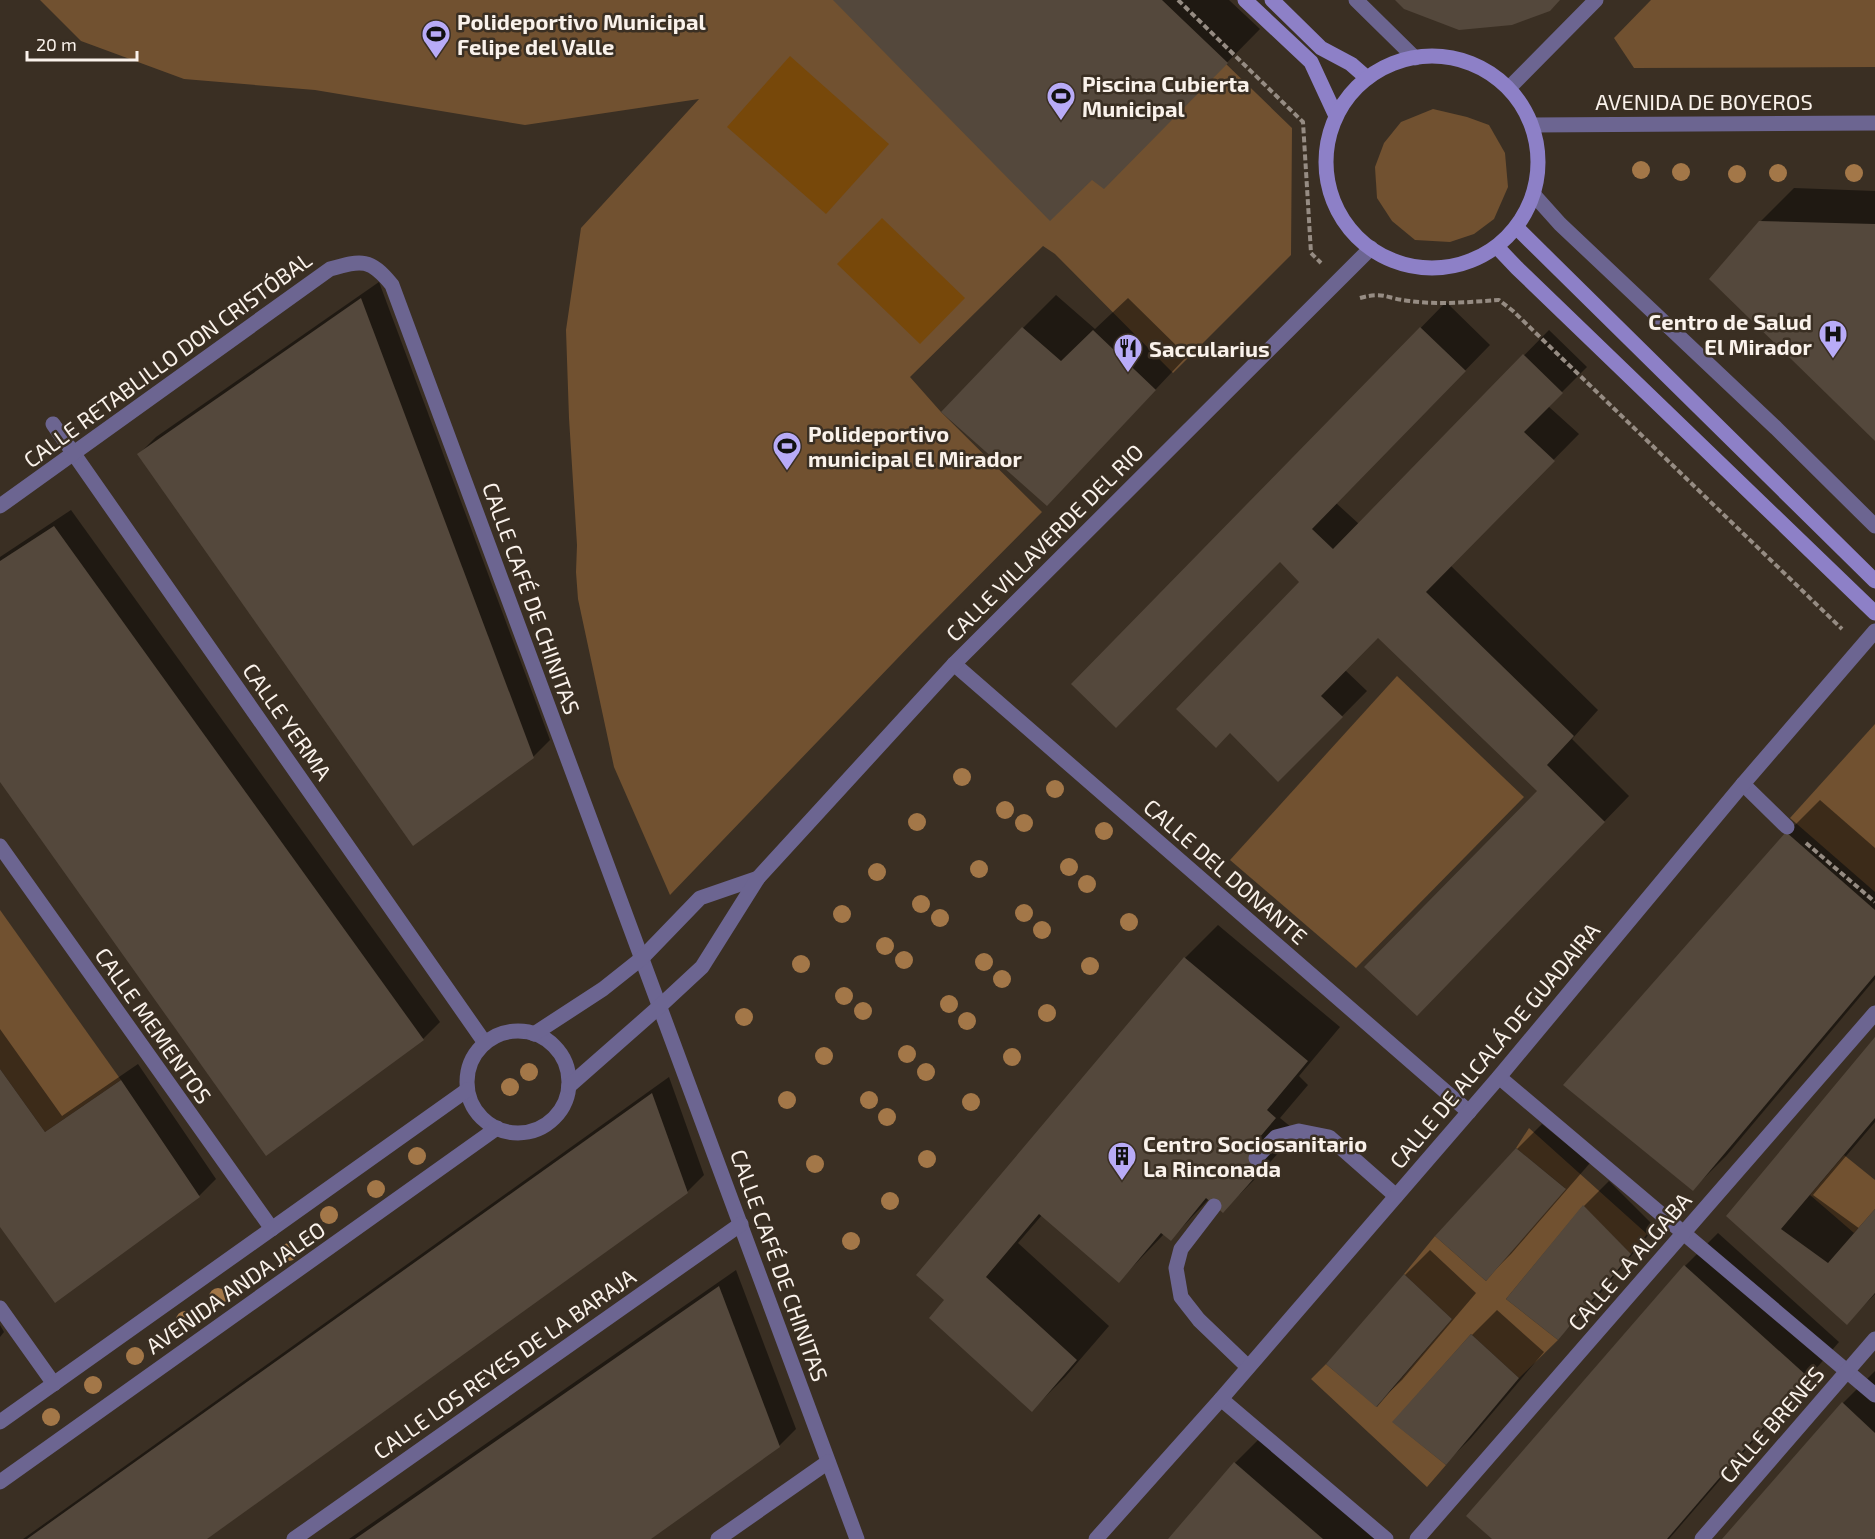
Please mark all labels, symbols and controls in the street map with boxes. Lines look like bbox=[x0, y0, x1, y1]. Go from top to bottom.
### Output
place label: Polideportivo Municipal Felipe del Valle bbox=[457, 8, 706, 59]
sports icon: Polideportivo Municipal Felipe del Valle bbox=[420, 18, 452, 60]
scale bar bbox=[27, 24, 136, 62]
text: 20 m bbox=[36, 33, 77, 55]
place label: Piscina Cubierta Municipal bbox=[1082, 70, 1250, 121]
sports icon: Piscina Cubierta Municipal bbox=[1045, 80, 1077, 122]
street label: AVENIDA DE BOYEROS bbox=[1595, 88, 1813, 114]
street label: CALLE RETABLILLO DON CRISTÓBAL bbox=[18, 246, 316, 472]
place label: Centro de Salud El Mirador bbox=[1648, 308, 1813, 359]
hospital icon: Centro de Salud El Mirador bbox=[1817, 318, 1849, 360]
restaurant icon: Saccularius bbox=[1112, 332, 1144, 374]
place label: Saccularius bbox=[1149, 335, 1270, 361]
place label: Polideportivo municipal El Mirador bbox=[808, 420, 1023, 471]
sports icon: Polideportivo municipal El Mirador bbox=[771, 430, 803, 472]
street label: CALLE VILLAVERDE DEL RIO bbox=[940, 438, 1148, 646]
street label: CALLE CAFÉ DE CHINITAS bbox=[478, 478, 586, 718]
street label: CALLE YERMA bbox=[238, 658, 338, 785]
street label: CALLE DEL DONANTE bbox=[1139, 793, 1313, 949]
street label: CALLE DE ALCALÁ DE GUADAIRA bbox=[1384, 917, 1605, 1173]
street label: CALLE MEMENTOS bbox=[90, 942, 218, 1108]
place label: Centro Sociosanitario La Rinconada bbox=[1143, 1130, 1367, 1181]
building icon: Centro Sociosanitario La Rinconada bbox=[1106, 1140, 1138, 1182]
street label: CALLE CAFÉ DE CHINITAS bbox=[726, 1145, 834, 1385]
street label: CALLE LA ALGABA bbox=[1562, 1186, 1696, 1335]
street label: AVENIDA ANDA JALEO bbox=[140, 1215, 330, 1359]
street label: CALLE LOS REYES DE LA BARAJA bbox=[368, 1262, 640, 1464]
street label: CALLE BRENES bbox=[1713, 1360, 1829, 1488]

